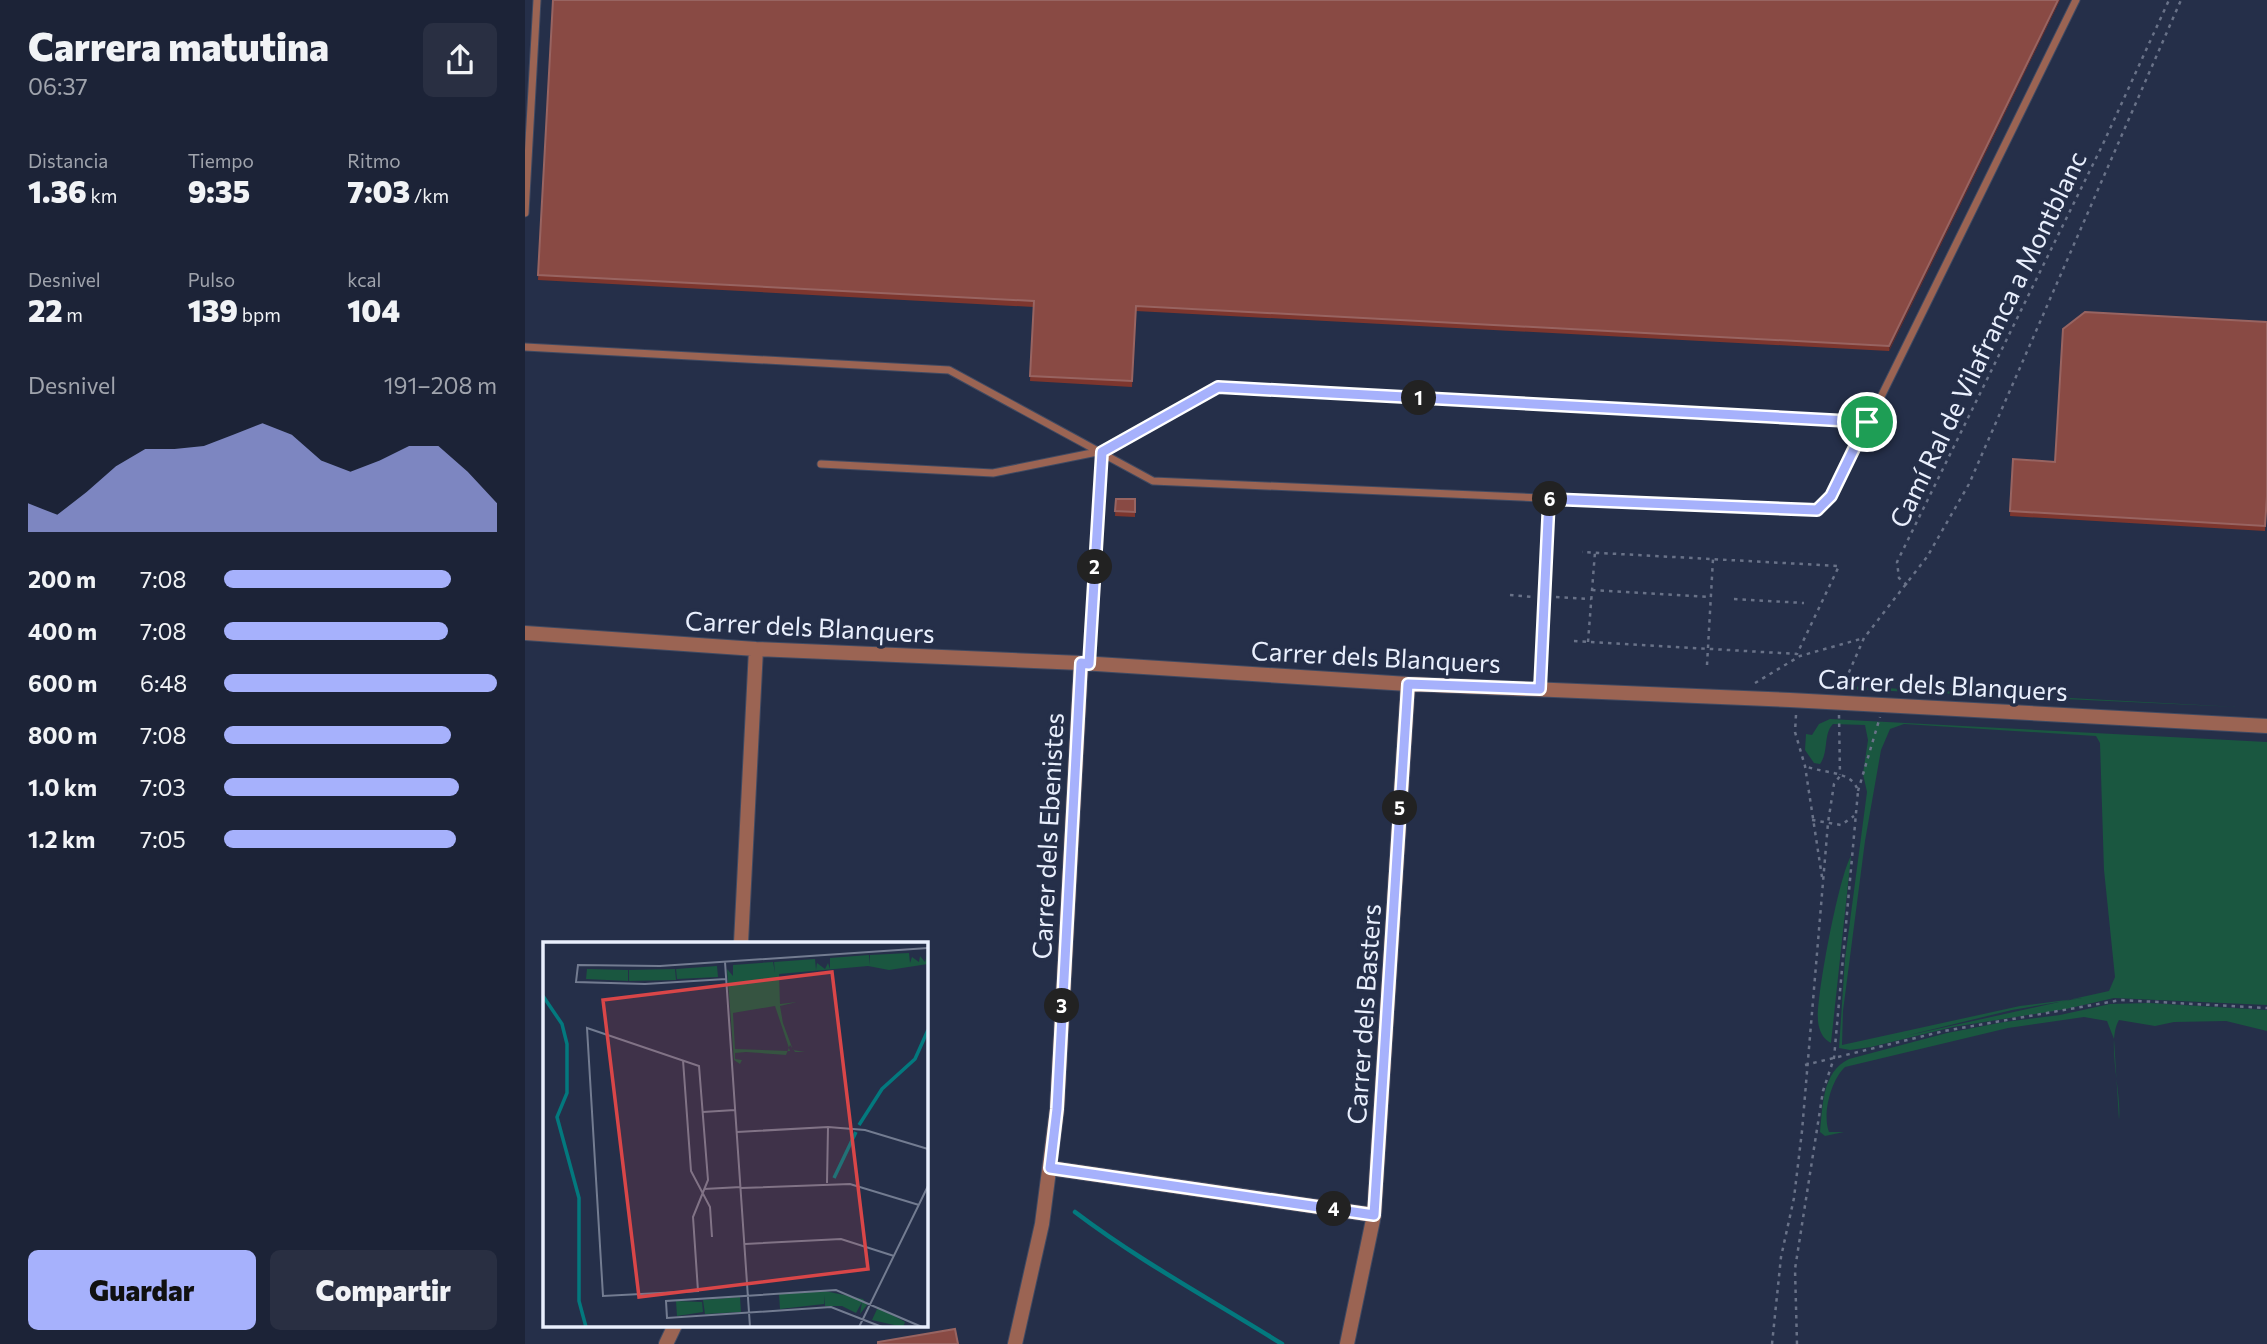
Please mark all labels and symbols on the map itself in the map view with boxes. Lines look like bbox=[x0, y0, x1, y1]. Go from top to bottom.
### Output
street label: Camí Ral de Vilafranca a Montblanc bbox=[1882, 146, 2092, 532]
pin: 1 bbox=[1401, 380, 1437, 416]
pin bbox=[1837, 392, 1897, 452]
pin: 6 bbox=[1532, 482, 1567, 516]
pin: 2 bbox=[1077, 550, 1113, 584]
street label: Carrer dels Blanquers bbox=[684, 604, 936, 648]
street label: Carrer dels Blanquers bbox=[1250, 634, 1502, 678]
street label: Carrer dels Blanquers bbox=[1817, 662, 2069, 706]
street label: Carrer dels Ebenistes bbox=[1025, 712, 1069, 960]
pin: 5 bbox=[1383, 790, 1417, 826]
street label: Carrer dels Basters bbox=[1340, 903, 1386, 1125]
inset map bbox=[543, 942, 927, 1326]
pin: 3 bbox=[1045, 988, 1079, 1024]
pin: 4 bbox=[1317, 1192, 1351, 1226]

